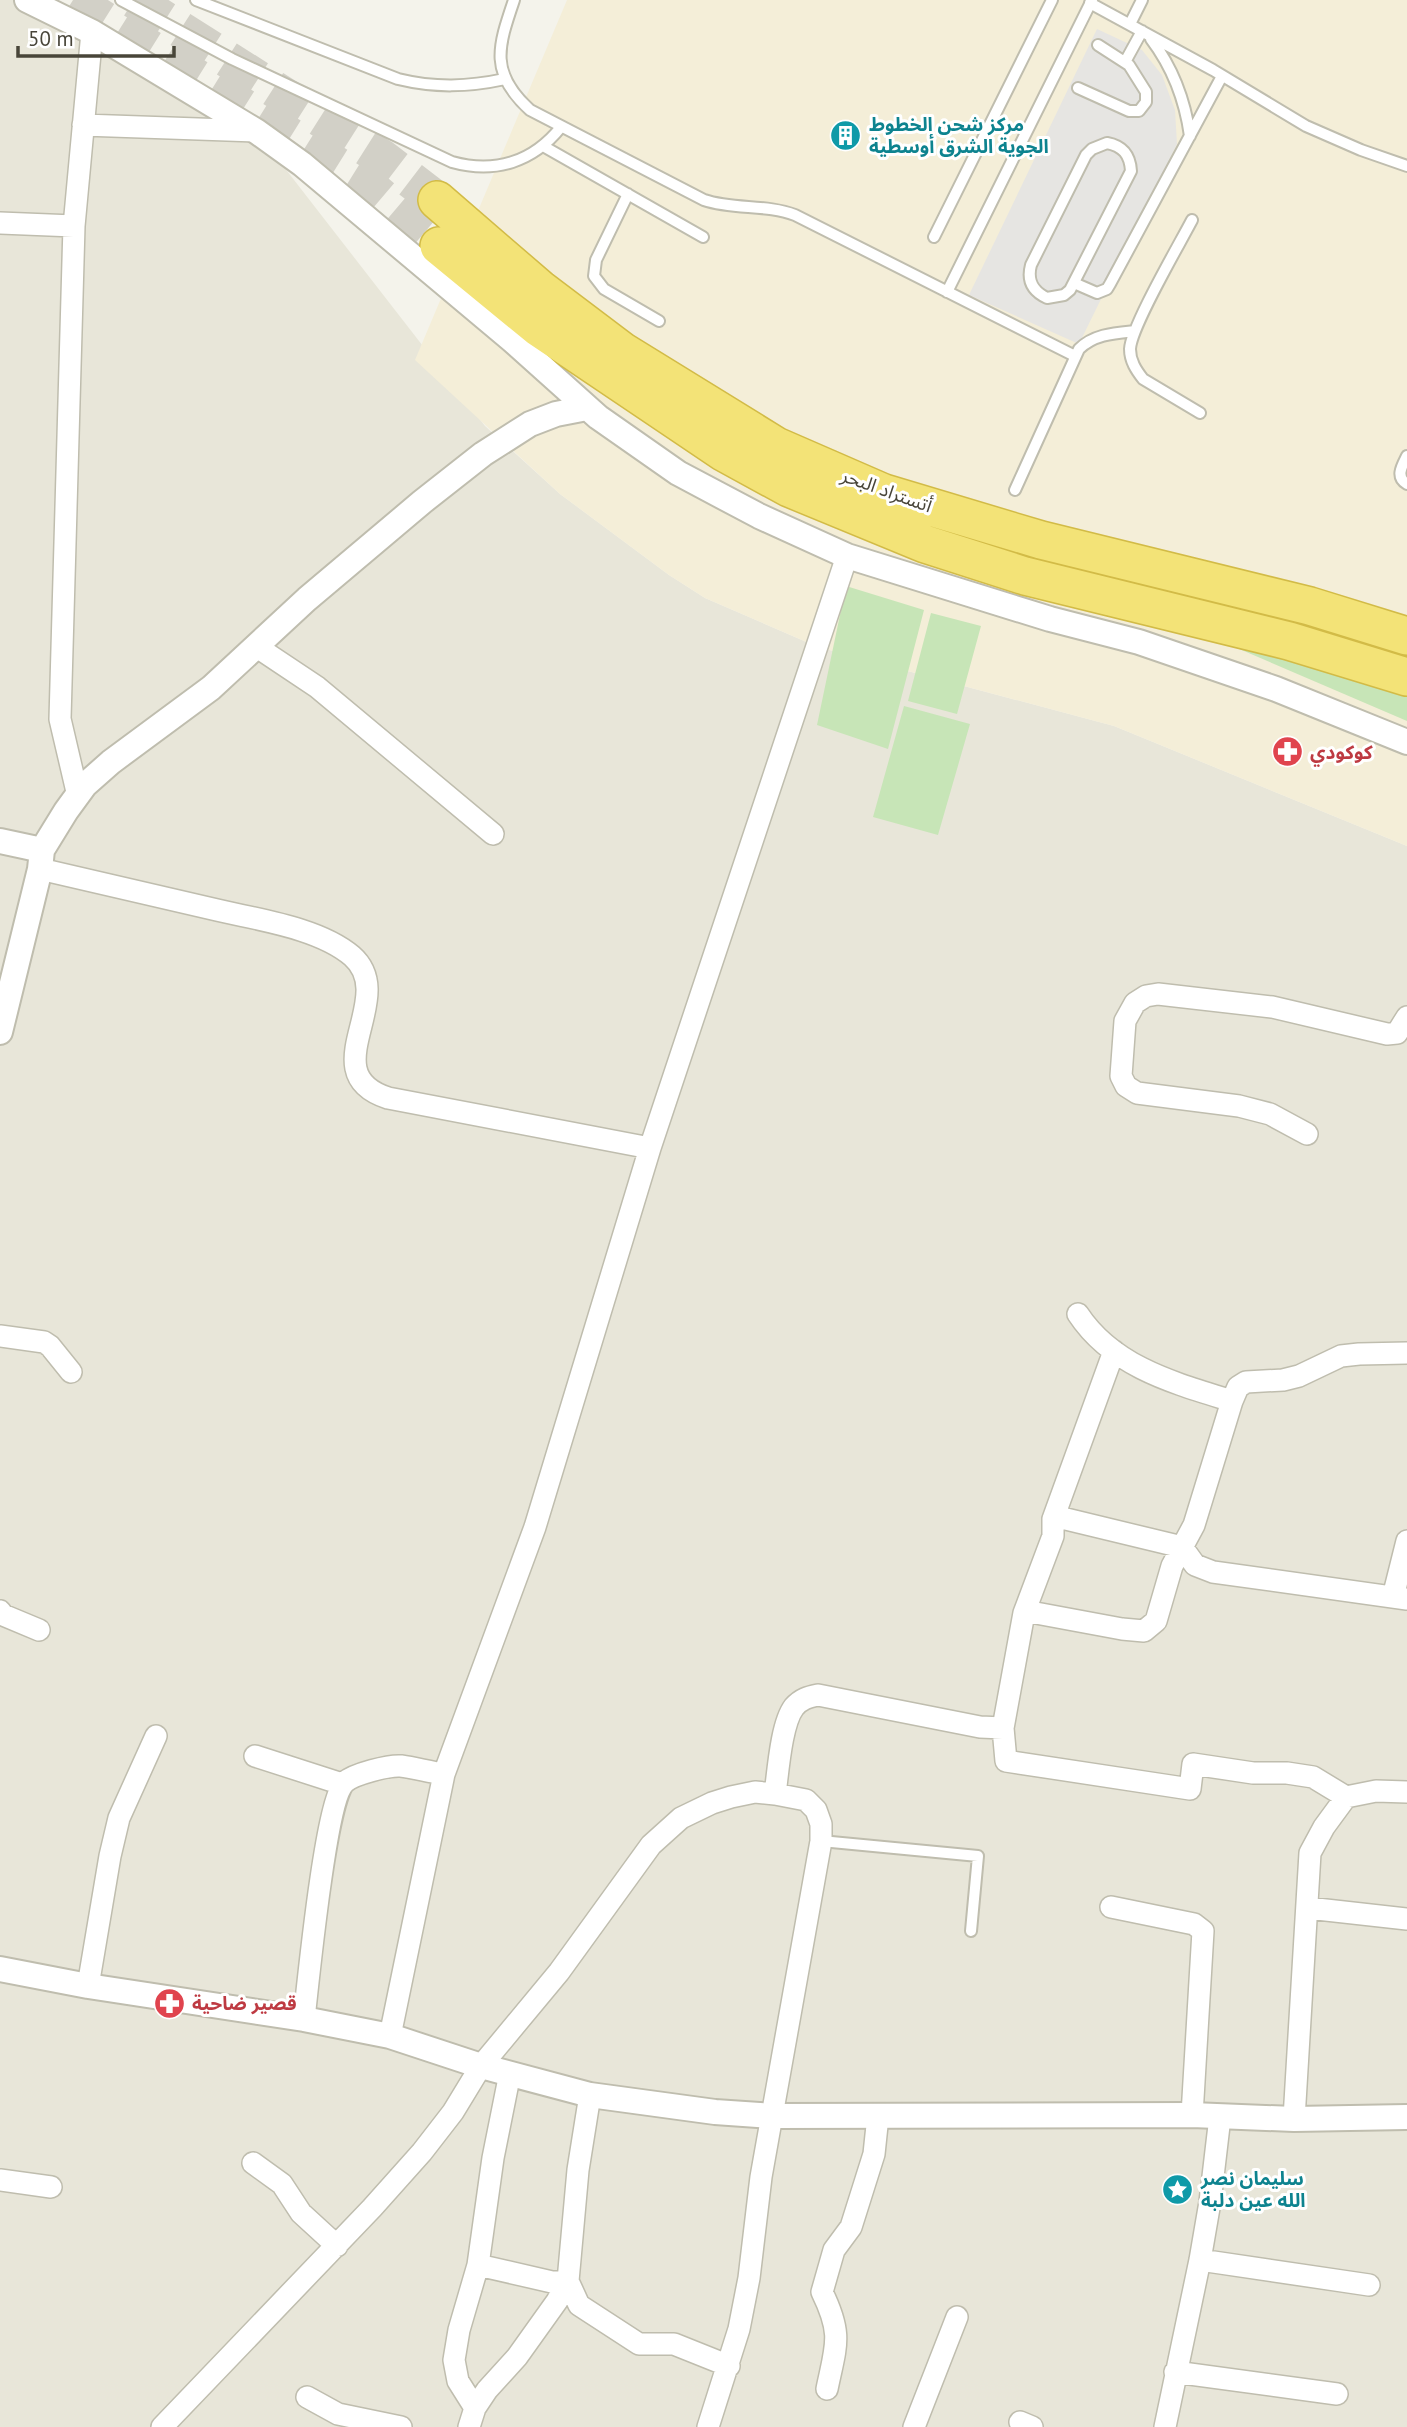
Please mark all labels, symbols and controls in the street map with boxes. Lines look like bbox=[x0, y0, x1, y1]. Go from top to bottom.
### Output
scale bar bbox=[18, 14, 173, 58]
text: 50 m bbox=[28, 25, 74, 52]
place label: مركز شحن الخطوط الجوية الشرق أوسطية bbox=[869, 112, 1049, 158]
building icon: مركز شحن الخطوط الجوية الشرق أوسطية bbox=[829, 118, 863, 152]
street label: أتستراد البحر bbox=[837, 462, 936, 518]
pharmacy icon: كوكودي bbox=[1270, 735, 1304, 769]
place label: كوكودي bbox=[1310, 740, 1373, 767]
pharmacy icon: قصير ضاحية bbox=[152, 1986, 186, 2020]
place label: قصير ضاحية bbox=[192, 1991, 297, 2015]
place label: سليمان نصر الله عين دلبة bbox=[1200, 2166, 1306, 2212]
place icon: سليمان نصر الله عين دلبة bbox=[1161, 2172, 1195, 2206]

